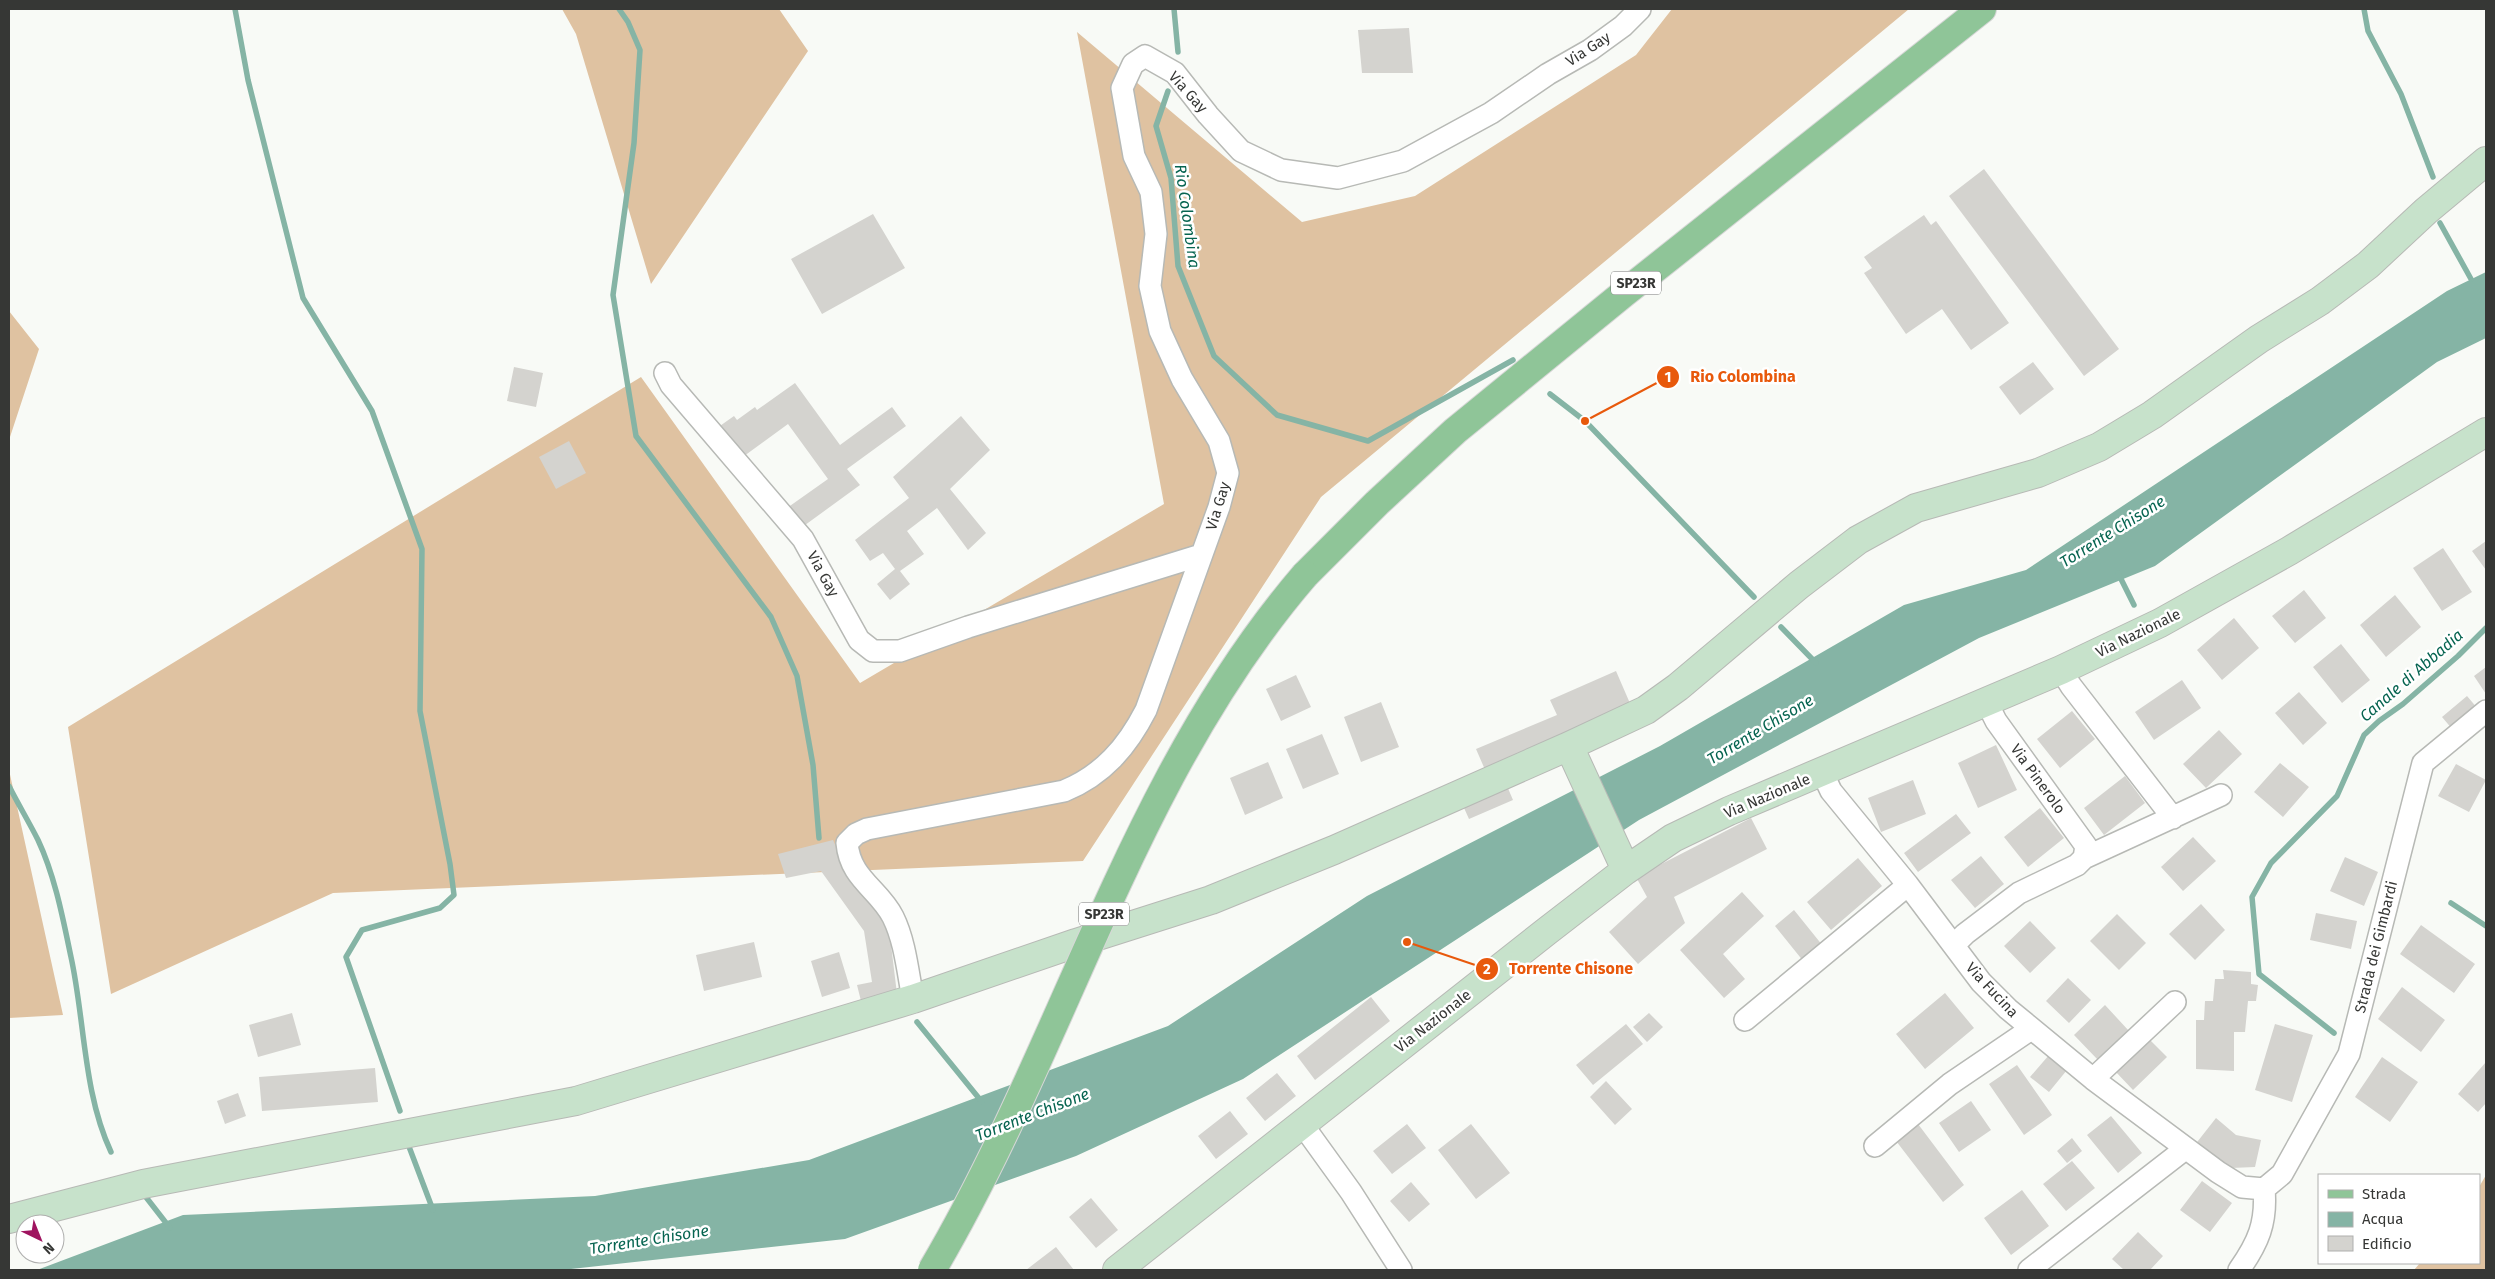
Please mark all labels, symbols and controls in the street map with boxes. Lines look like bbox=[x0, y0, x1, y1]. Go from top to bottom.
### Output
street label: Via Gay bbox=[1562, 28, 1614, 70]
street label: Via Gay bbox=[1165, 68, 1212, 117]
water label: Rio Colombina bbox=[1171, 163, 1204, 269]
road number: SP23R bbox=[1611, 272, 1661, 294]
callout: Rio Colombina bbox=[1655, 361, 1805, 392]
text: Rio Colombina bbox=[1690, 367, 1796, 386]
text: 1 bbox=[1665, 368, 1671, 386]
street label: Via Gay bbox=[1202, 479, 1234, 532]
water label: Torrente Chisone bbox=[2056, 492, 2168, 571]
street label: Via Gay bbox=[803, 548, 843, 601]
street label: Via Nazionale bbox=[2093, 605, 2183, 661]
water label: Canale di Abbadia bbox=[2356, 625, 2467, 725]
water label: Torrente Chisone bbox=[1704, 690, 1817, 769]
street label: Via Pinerolo bbox=[2007, 741, 2069, 817]
street label: Via Nazionale bbox=[1721, 770, 1813, 822]
street label: Strada dei Gimbardi bbox=[2351, 879, 2401, 1015]
road number: SP23R bbox=[1079, 902, 1129, 926]
callout: Torrente Chisone bbox=[1474, 953, 1643, 984]
text: Torrente Chisone bbox=[1509, 959, 1633, 978]
street label: Via Fucina bbox=[1962, 959, 2022, 1021]
text: 2 bbox=[1483, 960, 1491, 978]
street label: Via Nazionale bbox=[1391, 986, 1475, 1056]
water label: Torrente Chisone bbox=[973, 1084, 1092, 1145]
legend bbox=[2318, 1174, 2480, 1264]
text: Strada bbox=[2362, 1185, 2406, 1203]
text: Acqua bbox=[2362, 1210, 2403, 1228]
north arrow bbox=[15, 1214, 65, 1264]
water label: Torrente Chisone bbox=[588, 1221, 710, 1258]
text: Edificio bbox=[2362, 1235, 2412, 1253]
text: N bbox=[39, 1239, 58, 1258]

